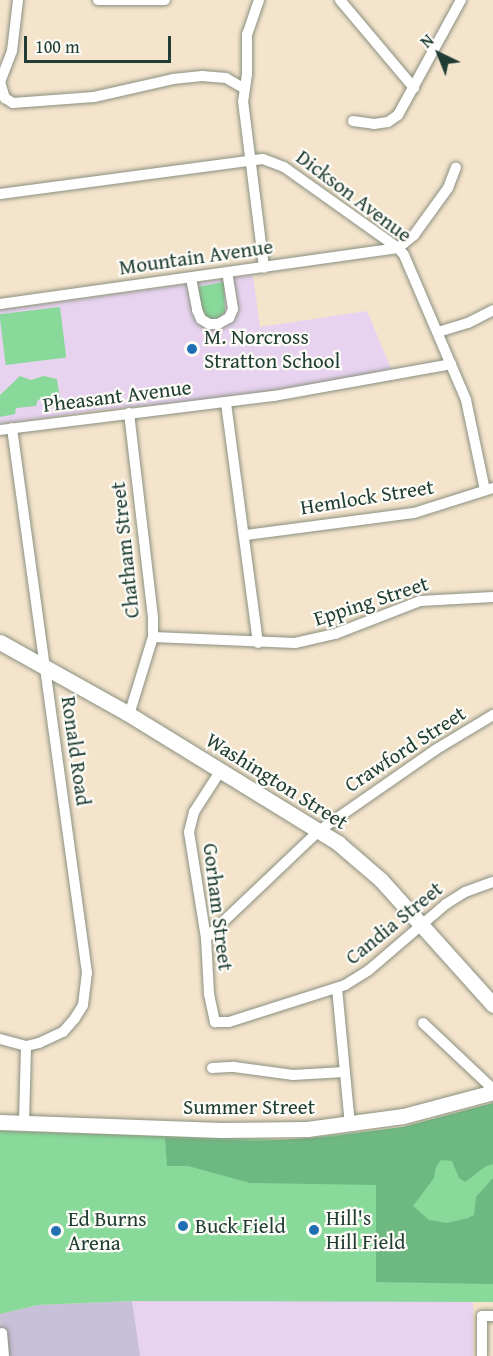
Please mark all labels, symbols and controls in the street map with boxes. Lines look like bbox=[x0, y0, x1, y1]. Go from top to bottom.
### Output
scale bar bbox=[27, 24, 174, 62]
north arrow bbox=[409, 24, 469, 84]
text: N bbox=[415, 28, 439, 53]
text: 100 m bbox=[35, 33, 80, 60]
street label: Dickson Avenue bbox=[291, 144, 417, 248]
street label: Mountain Avenue bbox=[117, 234, 275, 280]
place label: M. Norcross Stratton School bbox=[204, 324, 340, 374]
marker: M. Norcross Stratton School bbox=[185, 342, 199, 356]
street label: Pheasant Avenue bbox=[41, 374, 193, 418]
street label: Hemlock Street bbox=[298, 474, 436, 520]
street label: Chatham Street bbox=[105, 480, 145, 620]
street label: Epping Street bbox=[310, 571, 432, 631]
street label: Ronald Road bbox=[56, 695, 96, 807]
street label: Crawford Street bbox=[340, 701, 470, 797]
street label: Washington Street bbox=[201, 727, 353, 835]
street label: Gorham Street bbox=[198, 842, 238, 972]
street label: Candia Street bbox=[340, 876, 448, 970]
street label: Summer Street bbox=[183, 1094, 315, 1120]
place label: Hill's Hill Field bbox=[326, 1205, 405, 1255]
place label: Ed Burns Arena bbox=[68, 1206, 147, 1256]
place label: Buck Field bbox=[195, 1213, 286, 1239]
marker: Buck Field bbox=[176, 1219, 190, 1233]
marker: Hill's Hill Field bbox=[307, 1223, 321, 1237]
marker: Ed Burns Arena bbox=[49, 1224, 63, 1238]

